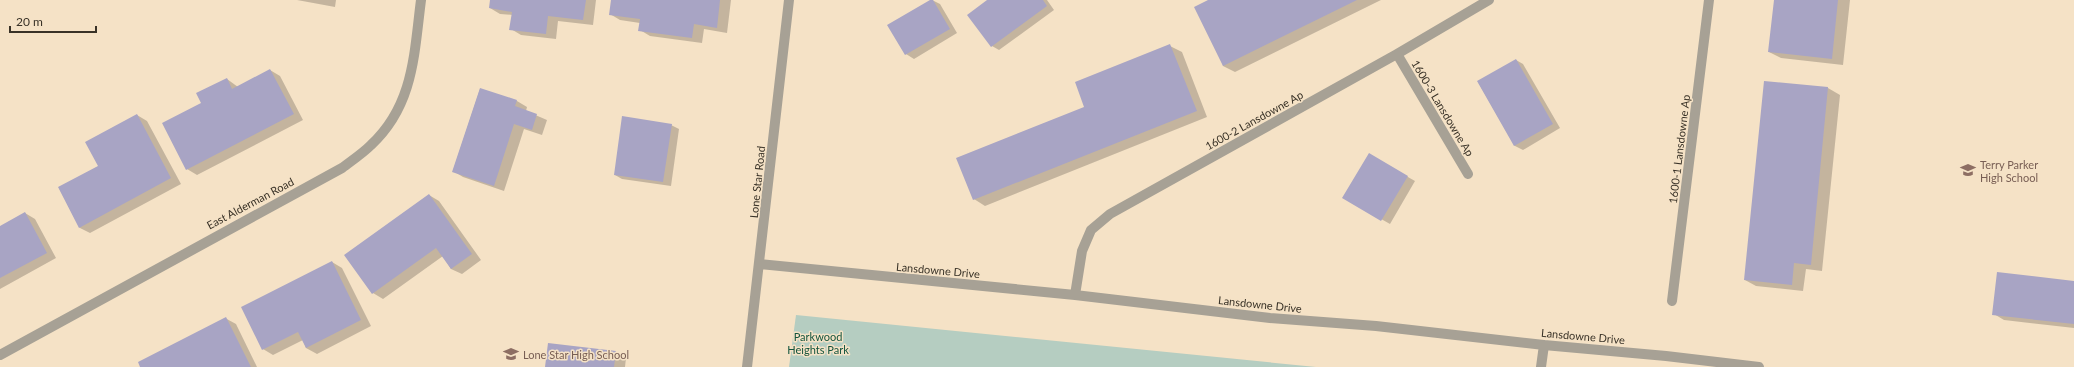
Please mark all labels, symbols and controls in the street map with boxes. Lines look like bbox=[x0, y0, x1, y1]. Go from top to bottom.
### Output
scale bar bbox=[10, 8, 96, 34]
text: 20 m bbox=[16, 14, 43, 29]
street label: 1600-3 Lansdowne Ap bbox=[1409, 58, 1477, 158]
street label: 1600-2 Lansdowne Ap bbox=[1203, 88, 1305, 152]
street label: 1600-1 Lansdowne Ap bbox=[1666, 94, 1692, 204]
street label: Lone Star Road bbox=[747, 145, 767, 219]
place label: Terry Parker High School bbox=[1980, 158, 2038, 184]
school or university icon: Terry Parker High School bbox=[1959, 161, 1977, 179]
street label: East Alderman Road bbox=[204, 175, 296, 231]
street label: Lansdowne Drive bbox=[896, 260, 981, 280]
street label: Lansdowne Drive bbox=[1218, 293, 1303, 315]
street label: Lansdowne Drive bbox=[1541, 326, 1626, 346]
park label: Parkwood Heights Park bbox=[787, 330, 849, 356]
school or university icon: Lone Star High School bbox=[502, 345, 520, 363]
place label: Lone Star High School bbox=[523, 348, 629, 361]

